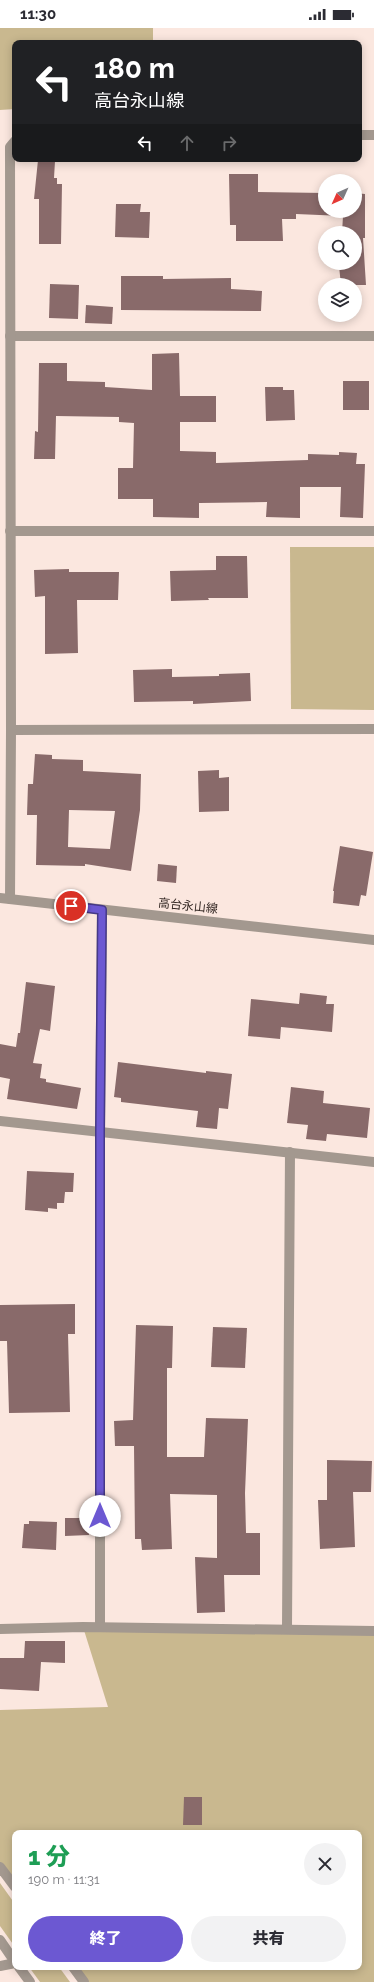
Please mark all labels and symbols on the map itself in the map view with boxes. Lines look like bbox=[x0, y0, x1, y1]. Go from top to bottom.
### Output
north arrow bbox=[318, 174, 362, 218]
pin bbox=[54, 889, 88, 923]
street label: 高台永山線 bbox=[157, 896, 219, 916]
position arrow bbox=[79, 1495, 121, 1537]

